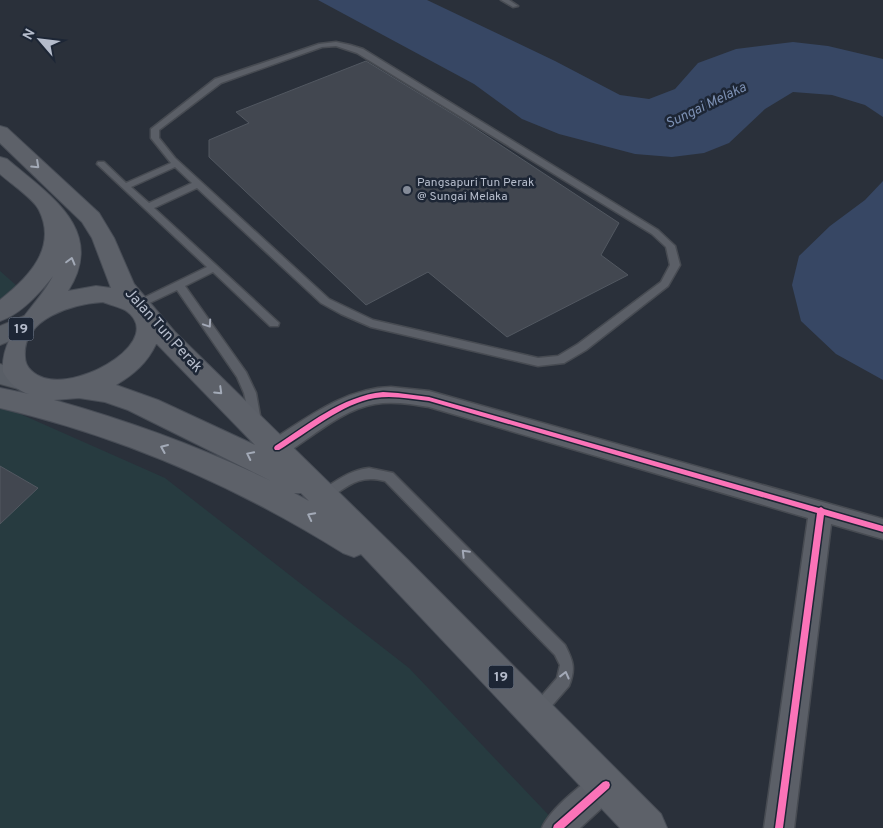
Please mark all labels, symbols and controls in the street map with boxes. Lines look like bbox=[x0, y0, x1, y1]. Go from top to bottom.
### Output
north arrow bbox=[15, 15, 65, 65]
text: N bbox=[20, 26, 40, 43]
water label: Sungai Melaka bbox=[663, 79, 750, 133]
one-way arrow bbox=[30, 160, 39, 169]
place label: Pangsapuri Tun Perak @ Sungai Melaka bbox=[417, 175, 534, 205]
marker: Pangsapuri Tun Perak @ Sungai Melaka bbox=[401, 184, 413, 196]
one-way arrow bbox=[65, 258, 75, 266]
street label: Jalan Tun Perak bbox=[120, 285, 206, 377]
road number: 19 bbox=[8, 318, 34, 340]
one-way arrow bbox=[202, 319, 211, 328]
one-way arrow bbox=[213, 385, 222, 394]
one-way arrow bbox=[160, 443, 169, 454]
one-way arrow bbox=[246, 451, 255, 462]
one-way arrow bbox=[308, 512, 317, 522]
one-way arrow bbox=[462, 550, 471, 559]
road number: 19 bbox=[488, 666, 514, 689]
one-way arrow bbox=[559, 670, 570, 679]

